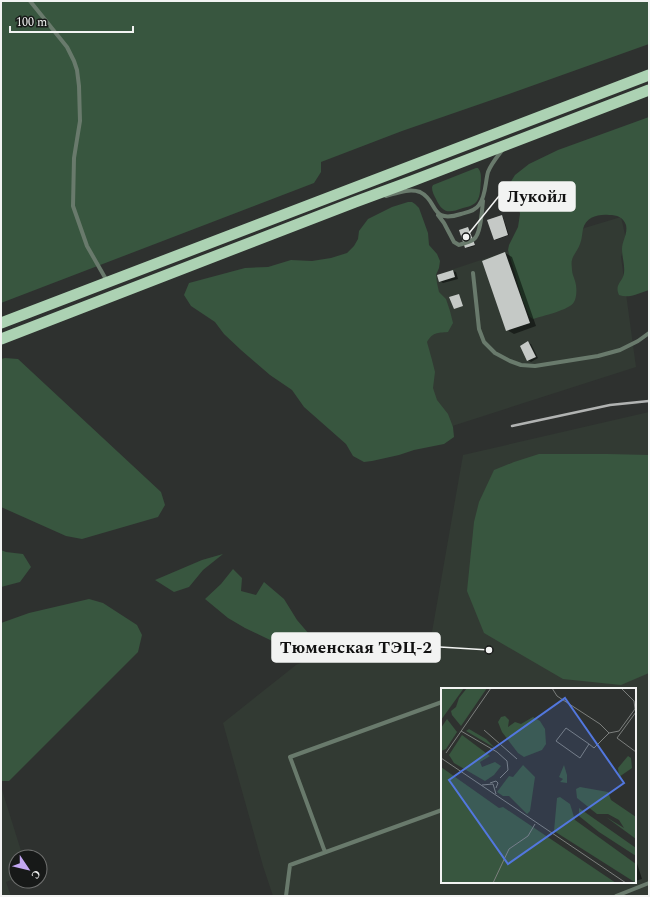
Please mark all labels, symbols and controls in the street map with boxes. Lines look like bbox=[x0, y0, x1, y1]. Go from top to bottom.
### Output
scale bar bbox=[10, 8, 133, 34]
text: 100 m bbox=[16, 13, 47, 32]
callout: Лукойл bbox=[499, 182, 575, 211]
text: Лукойл bbox=[507, 184, 567, 210]
callout: Тюменская ТЭЦ-2 bbox=[272, 633, 440, 662]
text: Тюменская ТЭЦ-2 bbox=[280, 635, 432, 661]
inset map bbox=[441, 688, 636, 883]
north arrow bbox=[8, 849, 48, 889]
text: С bbox=[26, 866, 45, 883]

